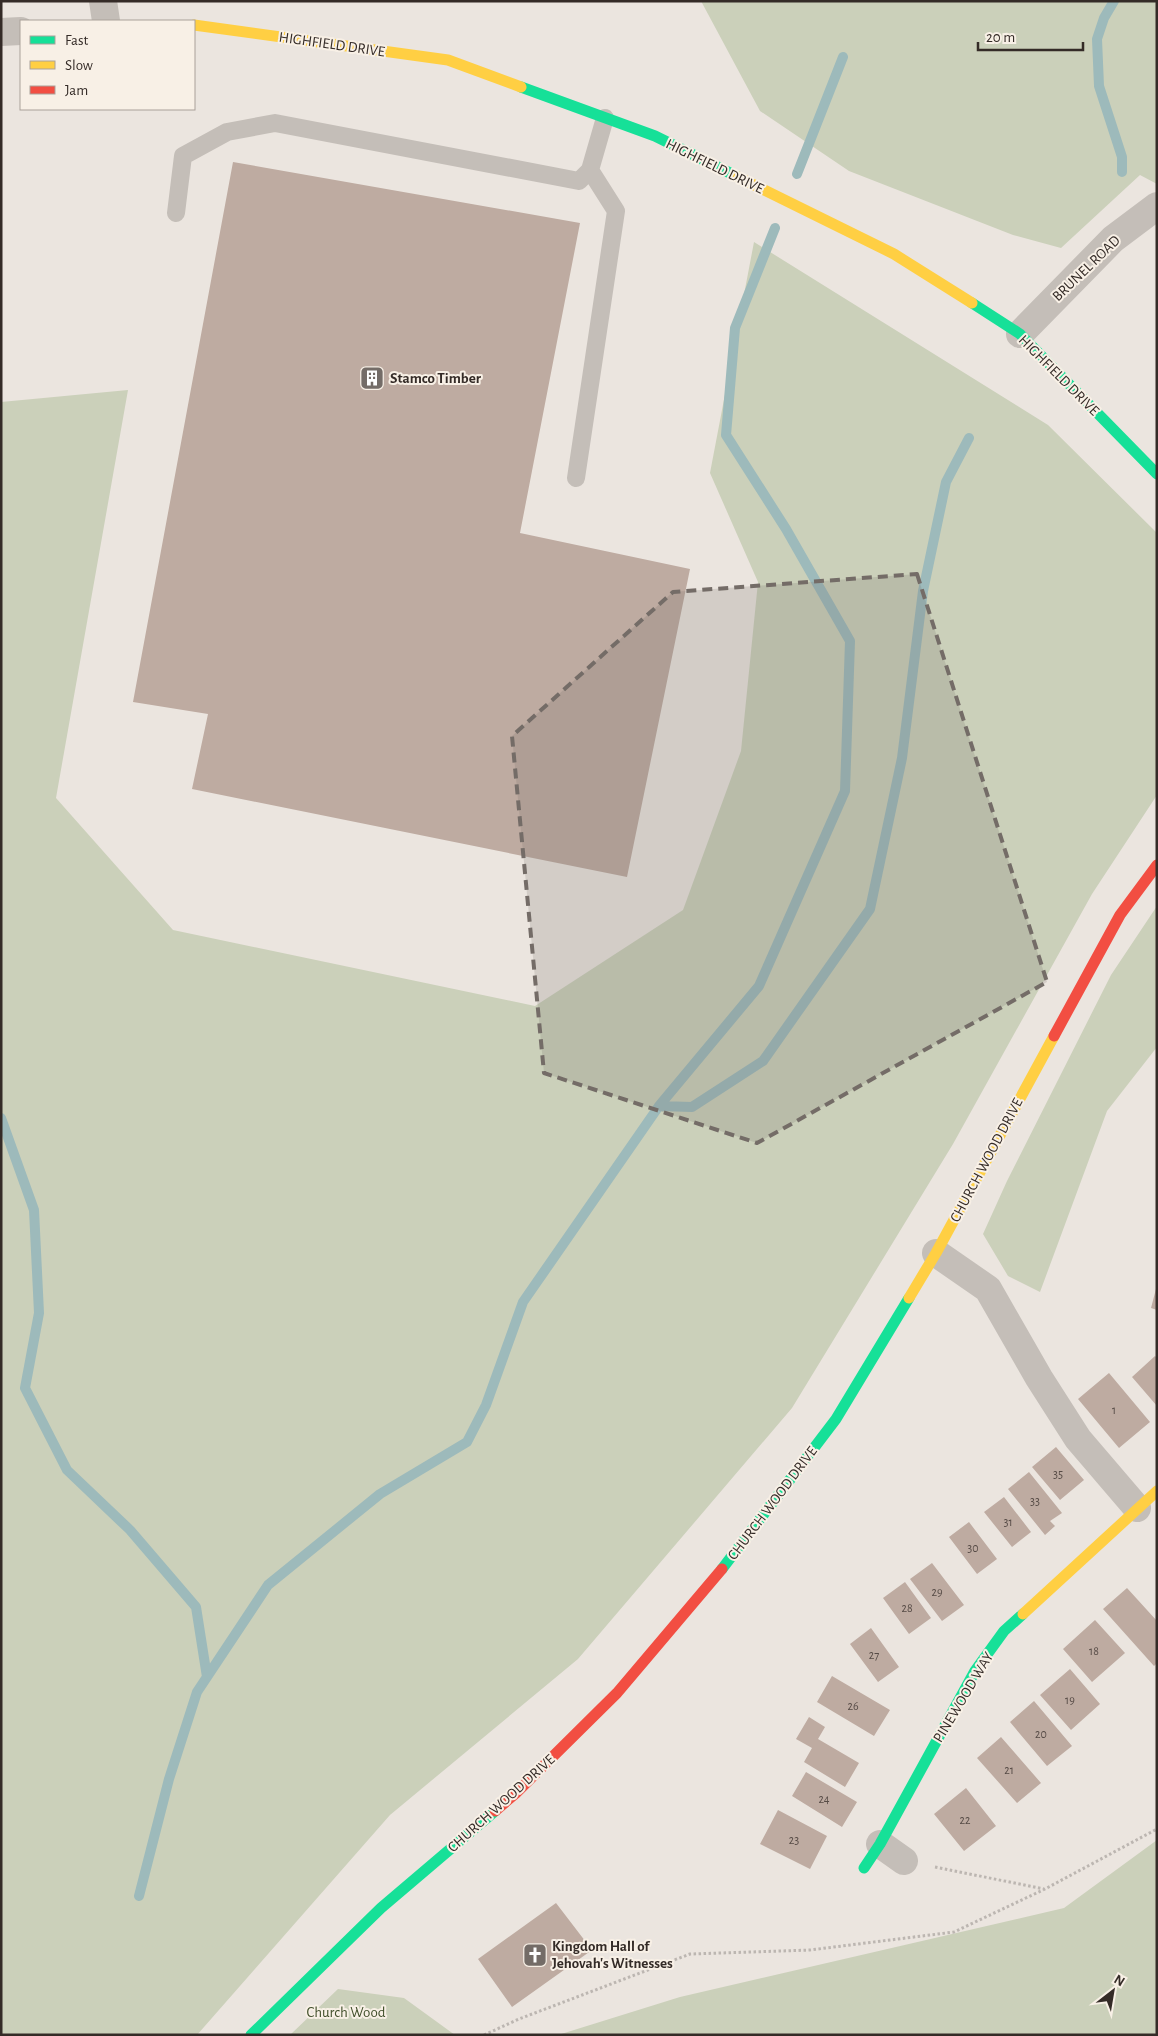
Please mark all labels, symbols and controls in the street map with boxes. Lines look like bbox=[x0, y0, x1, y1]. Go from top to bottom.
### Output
legend bbox=[20, 20, 195, 110]
scale bar bbox=[978, 20, 1083, 52]
street label: HIGHFIELD DRIVE bbox=[278, 30, 386, 59]
text: 20 m bbox=[986, 30, 1015, 45]
text: Fast bbox=[65, 33, 89, 48]
text: Slow bbox=[65, 58, 93, 73]
text: Jam bbox=[65, 83, 88, 98]
street label: HIGHFIELD DRIVE bbox=[663, 136, 766, 197]
street label: BRUNEL ROAD bbox=[1050, 232, 1123, 304]
street label: HIGHFIELD DRIVE bbox=[1016, 332, 1102, 418]
building icon: Stamco Timber bbox=[359, 365, 385, 391]
place label: Stamco Timber bbox=[390, 371, 482, 386]
street label: CHURCH WOOD DRIVE bbox=[947, 1096, 1025, 1225]
house number: 1 bbox=[1112, 1404, 1116, 1416]
street label: CHURCH WOOD DRIVE bbox=[725, 1444, 820, 1563]
house number: 35 bbox=[1053, 1468, 1063, 1480]
house number: 33 bbox=[1030, 1495, 1040, 1507]
house number: 31 bbox=[1003, 1516, 1013, 1528]
house number: 30 bbox=[967, 1542, 979, 1554]
house number: 29 bbox=[931, 1586, 943, 1598]
house number: 28 bbox=[901, 1602, 913, 1614]
house number: 18 bbox=[1089, 1645, 1099, 1657]
house number: 27 bbox=[869, 1649, 879, 1661]
street label: PINEWOOD WAY bbox=[931, 1649, 996, 1745]
house number: 19 bbox=[1065, 1694, 1075, 1706]
house number: 26 bbox=[847, 1700, 859, 1712]
house number: 20 bbox=[1035, 1728, 1047, 1740]
street label: CHURCH WOOD DRIVE bbox=[445, 1752, 558, 1855]
house number: 21 bbox=[1004, 1764, 1014, 1776]
house number: 24 bbox=[818, 1793, 830, 1805]
house number: 22 bbox=[960, 1814, 971, 1826]
house number: 23 bbox=[789, 1834, 799, 1846]
place label: Kingdom Hall of Jehovah's Witnesses bbox=[552, 1939, 673, 1971]
church icon: Kingdom Hall of Jehovah's Witnesses bbox=[522, 1942, 548, 1968]
north arrow bbox=[1088, 1966, 1138, 2016]
text: N bbox=[1111, 1972, 1127, 1989]
park label: Church Wood bbox=[306, 2005, 386, 2020]

